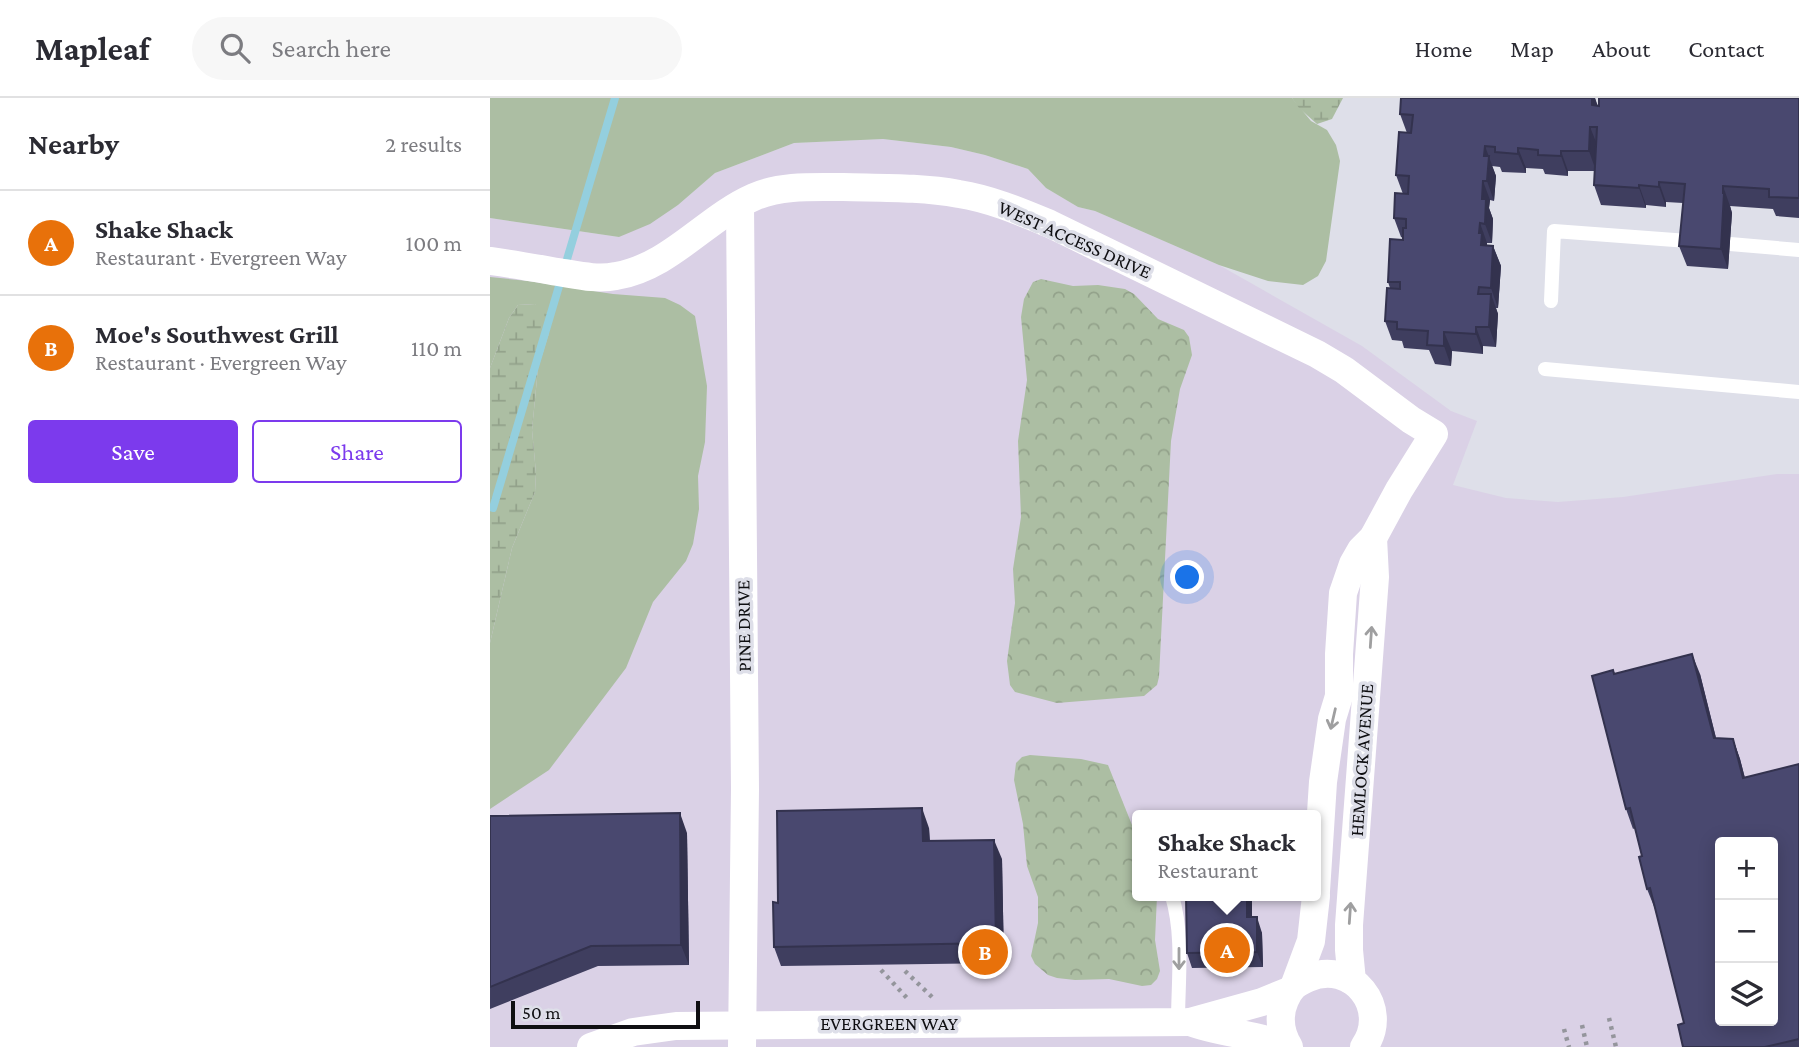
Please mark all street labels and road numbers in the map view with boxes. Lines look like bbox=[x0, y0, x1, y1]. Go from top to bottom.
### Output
street label: WEST ACCESS DRIVE bbox=[995, 196, 1155, 283]
street label: PINE DRIVE bbox=[732, 580, 755, 672]
street label: HEMLOCK AVENUE bbox=[1346, 683, 1377, 837]
street label: EVERGREEN WAY bbox=[820, 1013, 959, 1034]

